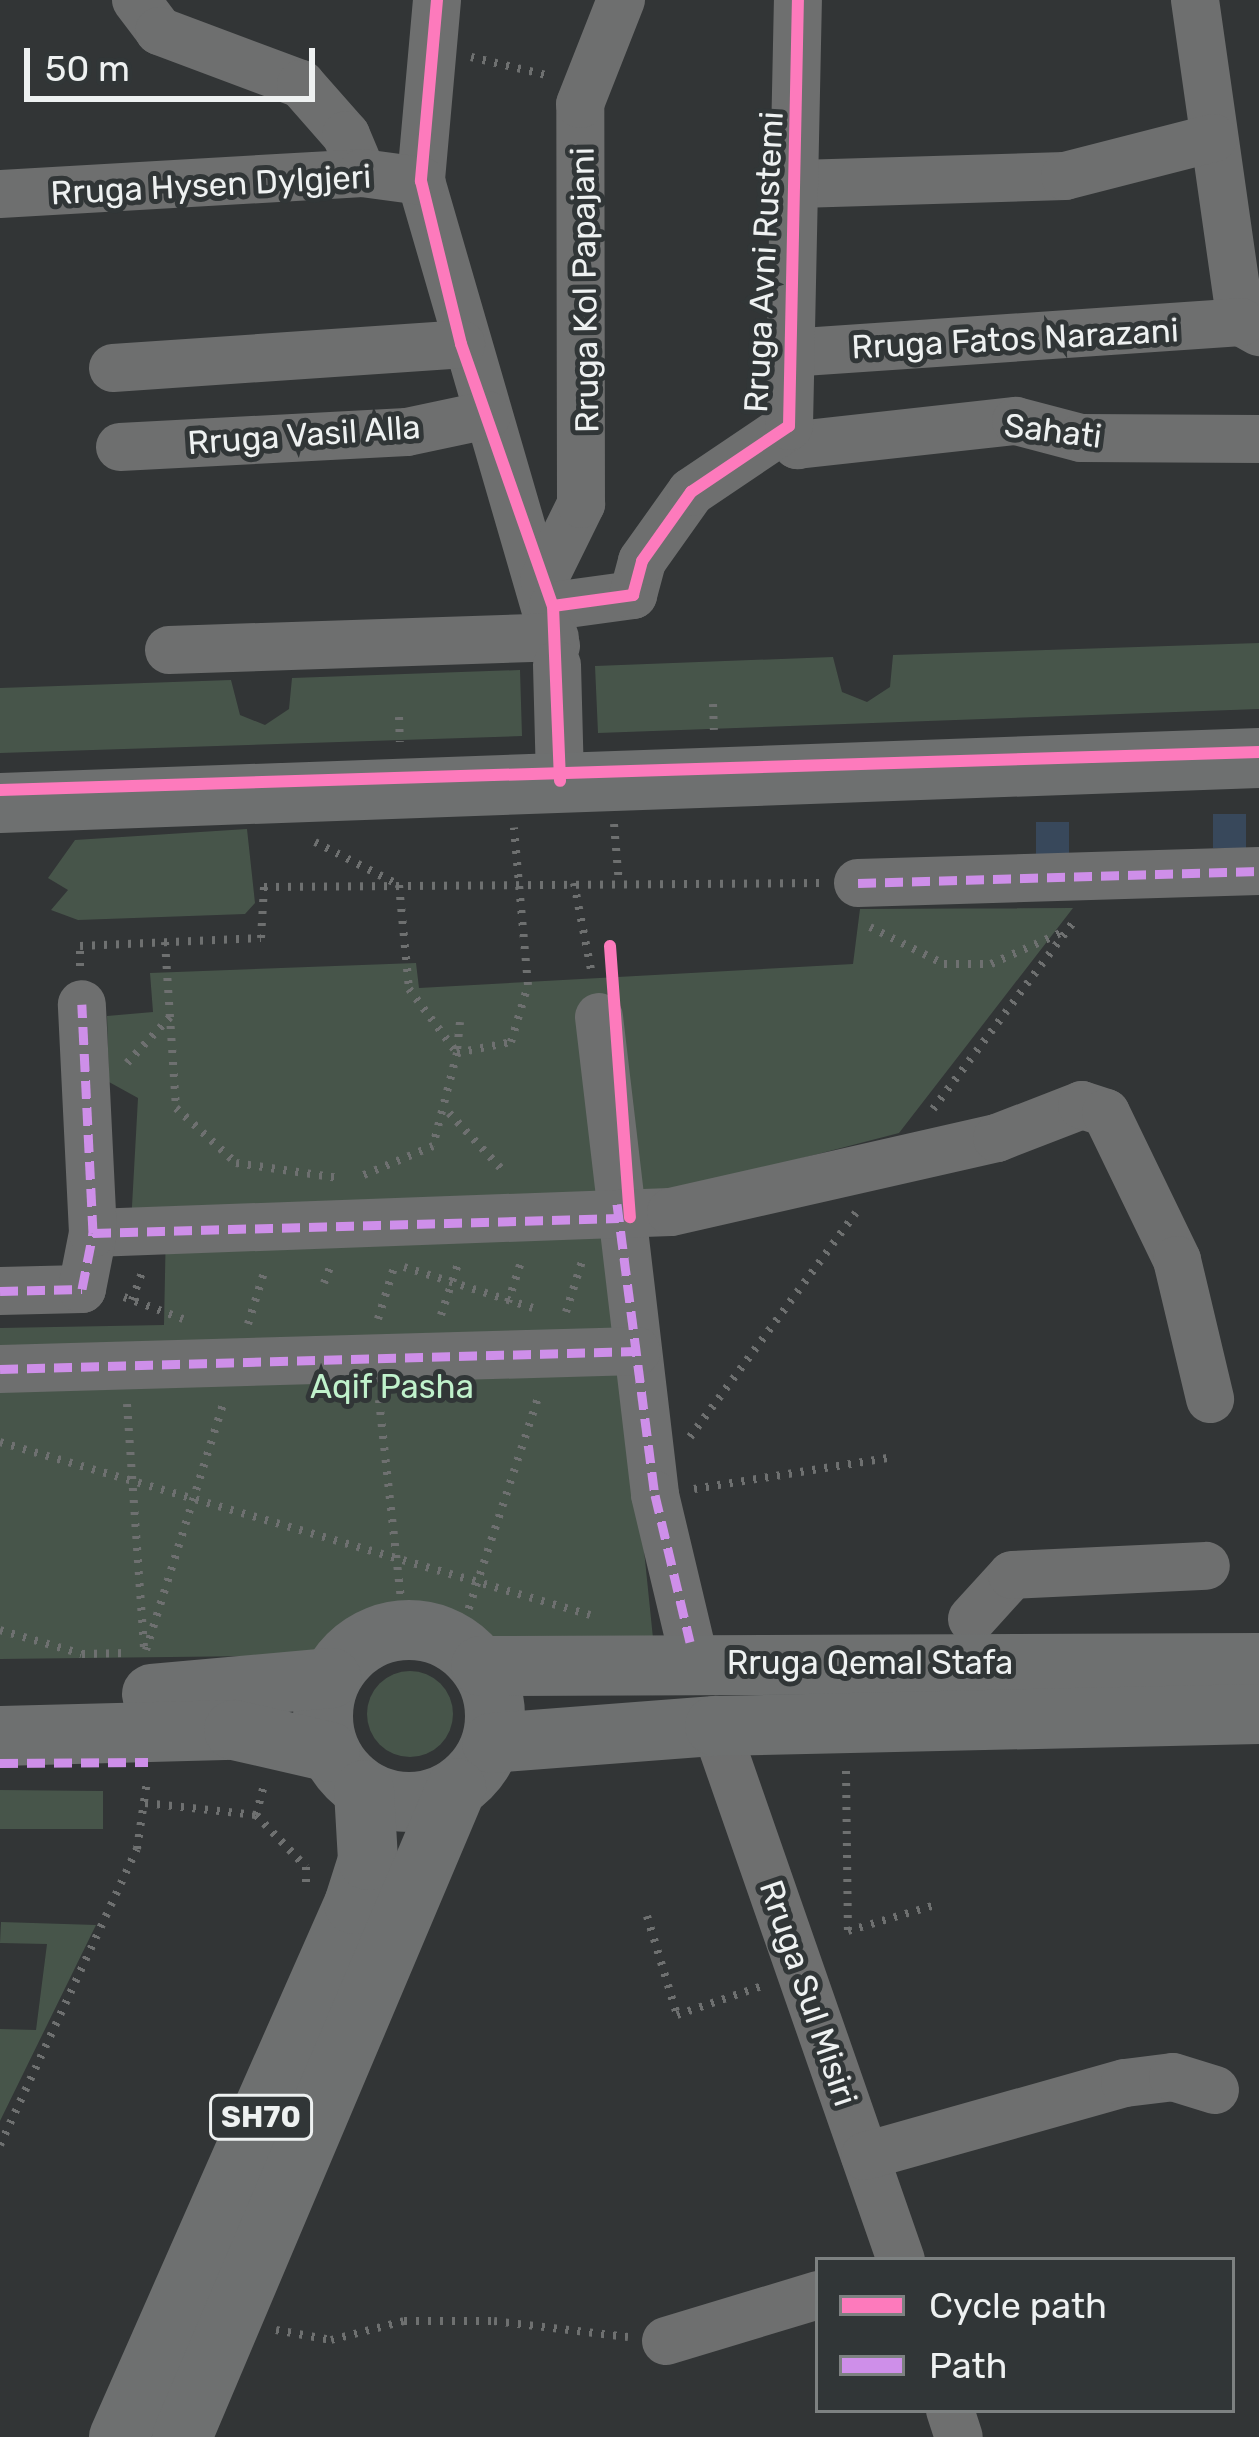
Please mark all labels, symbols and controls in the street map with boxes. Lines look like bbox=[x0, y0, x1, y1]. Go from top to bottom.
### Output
scale bar bbox=[30, 24, 321, 98]
text: 50 m bbox=[45, 47, 130, 90]
street label: Rruga Avni Rustemi bbox=[736, 110, 792, 414]
street label: Rruga Kol Papajani bbox=[563, 147, 607, 433]
street label: Rruga Hysen Dylgjeri bbox=[50, 157, 372, 213]
street label: Rruga Fatos Narazani bbox=[850, 311, 1180, 367]
street label: Sahati bbox=[1002, 405, 1104, 457]
street label: Rruga Vasil Alla bbox=[185, 407, 423, 463]
park label: Aqif Pasha bbox=[310, 1367, 474, 1407]
street label: Rruga Qemal Stafa bbox=[727, 1643, 1013, 1683]
street label: Rruga Sul Misiri bbox=[751, 1875, 865, 2111]
road number: SH70 bbox=[207, 2093, 315, 2141]
legend bbox=[815, 2257, 1235, 2413]
text: Cycle path bbox=[929, 2284, 1107, 2327]
text: Path bbox=[929, 2344, 1007, 2387]

